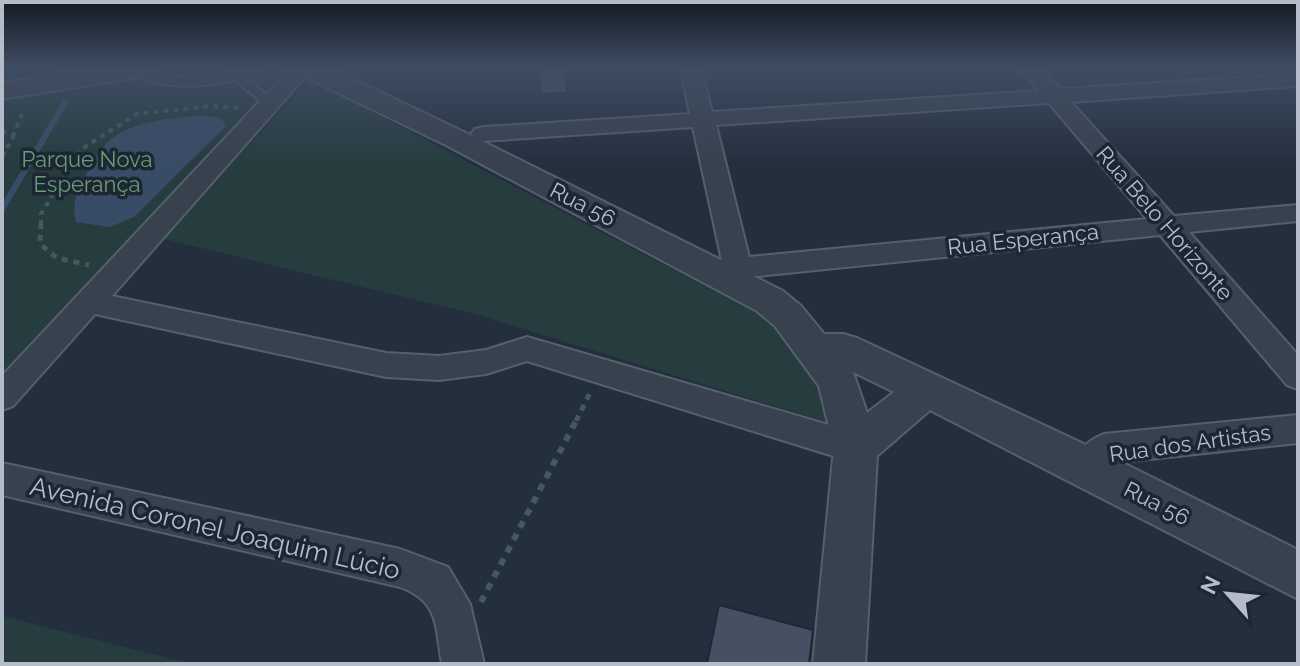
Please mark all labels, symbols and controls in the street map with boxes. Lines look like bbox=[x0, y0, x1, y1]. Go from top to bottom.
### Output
street label: Rua Belo Horizonte bbox=[1091, 141, 1239, 305]
park label: Parque Nova Esperança bbox=[21, 146, 153, 197]
street label: Rua 56 bbox=[546, 176, 620, 232]
street label: Rua Esperança bbox=[946, 218, 1100, 260]
street label: Rua dos Artistas bbox=[1108, 419, 1272, 467]
street label: Avenida Coronel Joaquim Lúcio bbox=[27, 471, 403, 585]
street label: Rua 56 bbox=[1120, 475, 1194, 531]
north arrow bbox=[1188, 554, 1268, 634]
text: N bbox=[1195, 572, 1226, 598]

